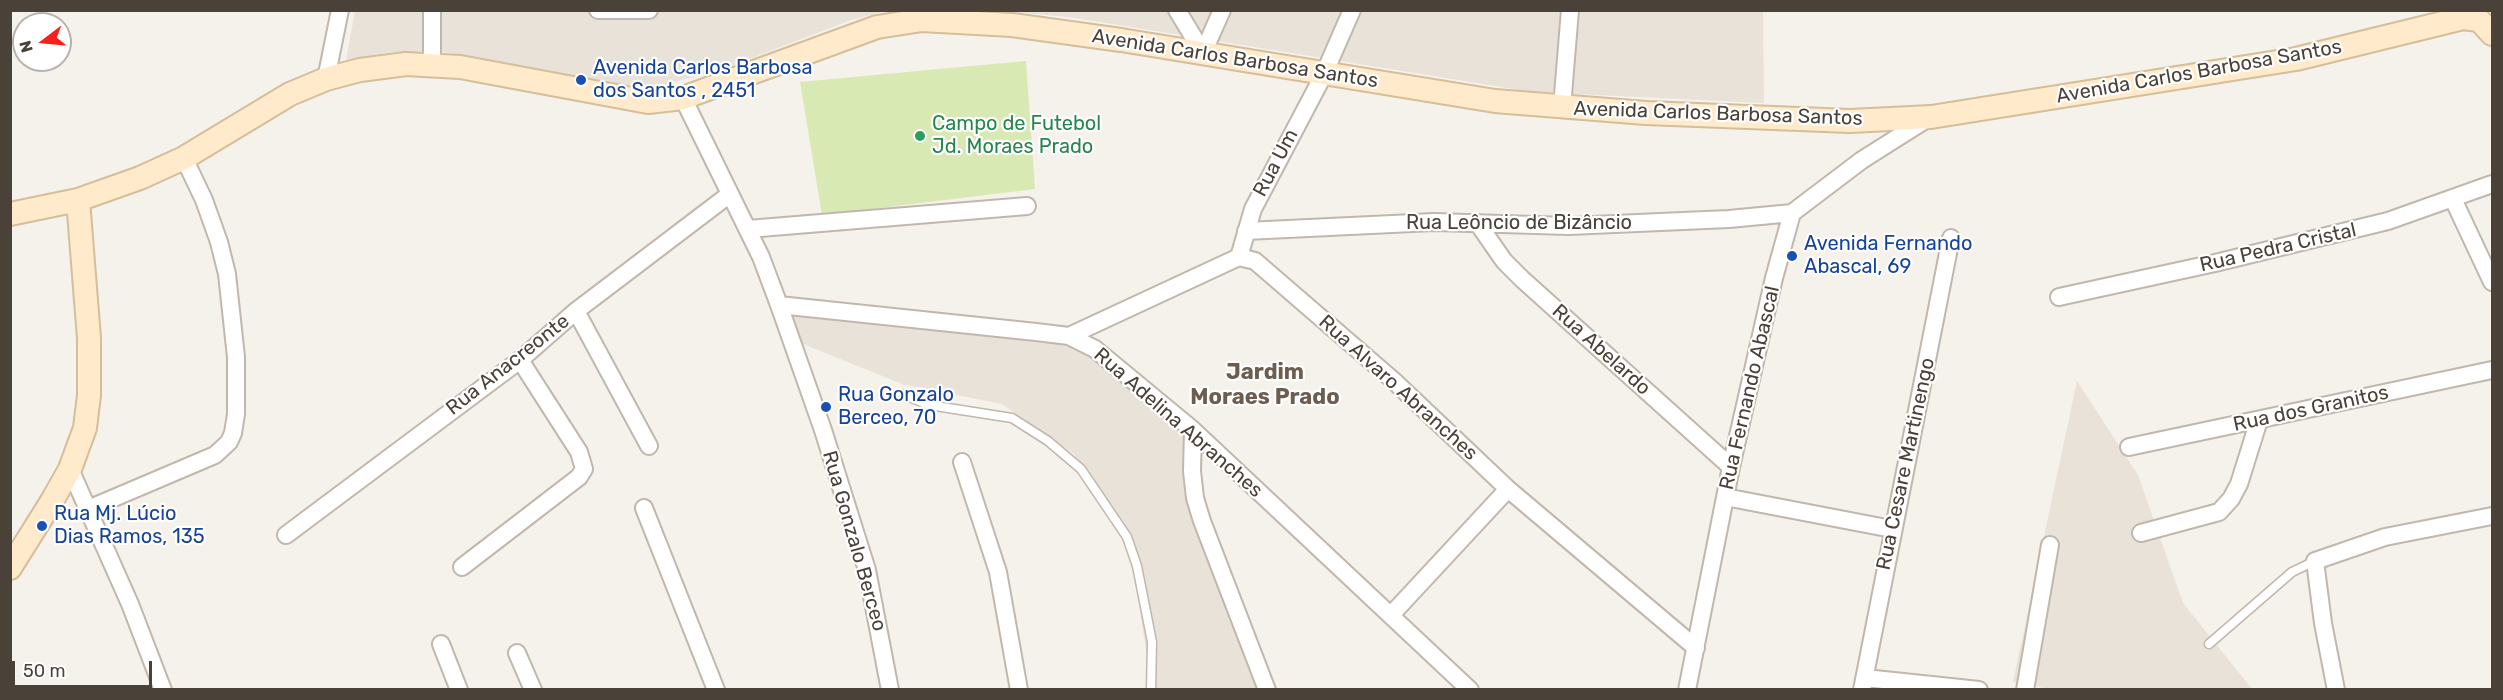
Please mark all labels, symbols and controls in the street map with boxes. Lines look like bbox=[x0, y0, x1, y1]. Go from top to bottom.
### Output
north arrow bbox=[12, 12, 72, 72]
street label: Avenida Carlos Barbosa Santos bbox=[1090, 25, 1380, 93]
street label: Avenida Carlos Barbosa Santos bbox=[2054, 35, 2344, 109]
text: N bbox=[15, 38, 37, 55]
place label: Avenida Carlos Barbosa dos Santos , 2451 bbox=[593, 56, 813, 103]
marker: Avenida Carlos Barbosa dos Santos , 2451 bbox=[574, 73, 588, 87]
street label: Avenida Carlos Barbosa Santos bbox=[1573, 97, 1863, 131]
place label: Campo de Futebol Jd. Moraes Prado bbox=[932, 112, 1101, 159]
street label: Rua Um bbox=[1248, 125, 1304, 201]
marker: Campo de Futebol Jd. Moraes Prado bbox=[913, 129, 927, 143]
street label: Rua Leôncio de Bizâncio bbox=[1406, 211, 1632, 235]
street label: Rua Pedra Cristal bbox=[2197, 218, 2359, 278]
place label: Avenida Fernando Abascal, 69 bbox=[1804, 232, 1972, 279]
marker: Avenida Fernando Abascal, 69 bbox=[1785, 249, 1799, 263]
street label: Rua Fernando Abascal bbox=[1715, 284, 1785, 492]
street label: Rua Abelardo bbox=[1547, 300, 1655, 400]
street label: Rua Anacreonte bbox=[442, 309, 574, 421]
street label: Rua Alvaro Abranches bbox=[1314, 310, 1482, 466]
street label: Rua Adelina Abranches bbox=[1089, 343, 1267, 503]
street label: Rua Cesare Martinengo bbox=[1872, 356, 1940, 572]
district label: Jardim Moraes Prado bbox=[1190, 360, 1340, 412]
street label: Rua dos Granitos bbox=[2231, 381, 2391, 437]
place label: Rua Gonzalo Berceo, 70 bbox=[838, 383, 954, 430]
marker: Rua Gonzalo Berceo, 70 bbox=[819, 400, 833, 414]
street label: Rua Gonzalo Berceo bbox=[817, 448, 891, 634]
place label: Rua Mj. Lúcio Dias Ramos, 135 bbox=[54, 502, 205, 549]
marker: Rua Mj. Lúcio Dias Ramos, 135 bbox=[35, 519, 49, 533]
scale bar bbox=[15, 649, 154, 687]
text: 50 m bbox=[23, 660, 66, 682]

